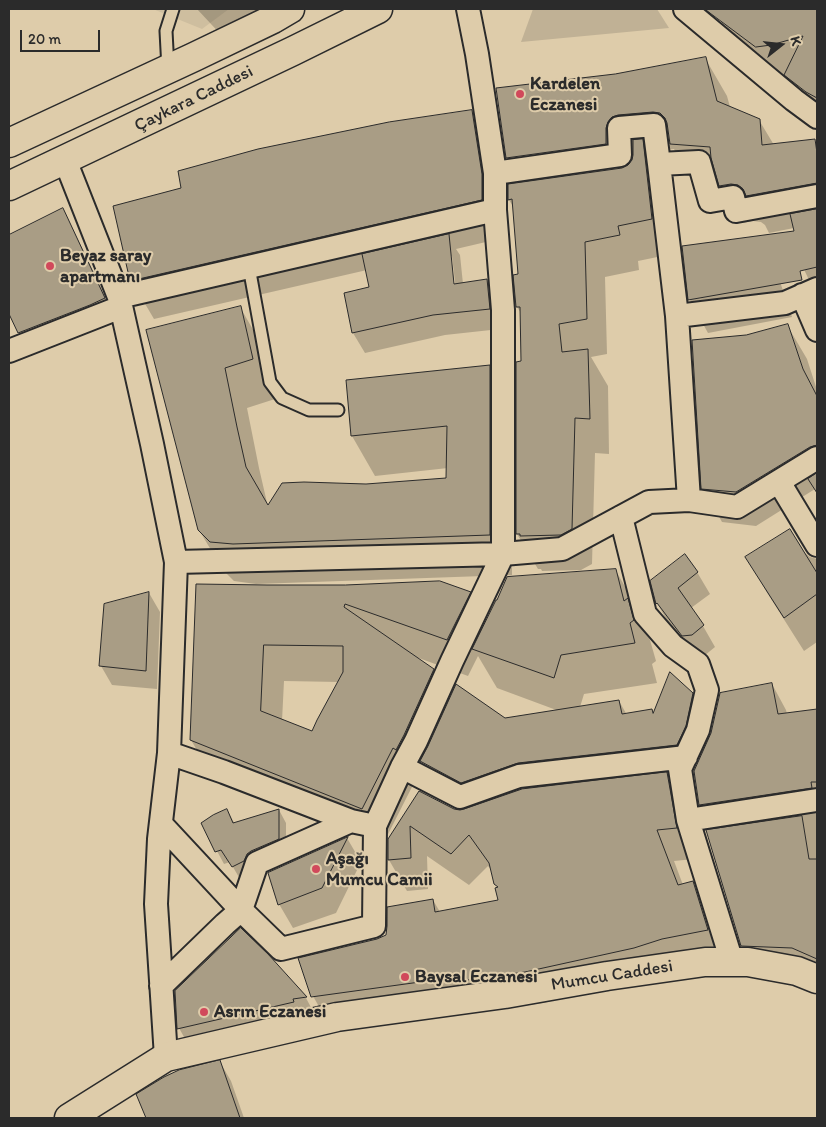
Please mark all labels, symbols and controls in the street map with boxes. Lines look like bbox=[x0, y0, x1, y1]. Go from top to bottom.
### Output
scale bar bbox=[22, 20, 102, 52]
north arrow bbox=[756, 20, 806, 70]
text: 20 m bbox=[28, 30, 61, 48]
text: K bbox=[786, 34, 805, 47]
street label: Çaykara Caddesi bbox=[131, 61, 257, 137]
place label: Kardelen Eczanesi bbox=[530, 73, 600, 116]
marker: Kardelen Eczanesi bbox=[514, 88, 526, 100]
place label: Beyaz saray apartmanı bbox=[60, 245, 151, 288]
marker: Beyaz saray apartmanı bbox=[44, 260, 56, 272]
place label: Aşağı Mumcu Camii bbox=[326, 848, 433, 891]
marker: Aşağı Mumcu Camii bbox=[310, 863, 322, 875]
street label: Mumcu Caddesi bbox=[550, 956, 674, 996]
place label: Baysal Eczanesi bbox=[415, 966, 538, 988]
marker: Baysal Eczanesi bbox=[399, 971, 411, 983]
place label: Asrın Eczanesi bbox=[214, 1001, 326, 1023]
marker: Asrın Eczanesi bbox=[198, 1006, 210, 1018]

